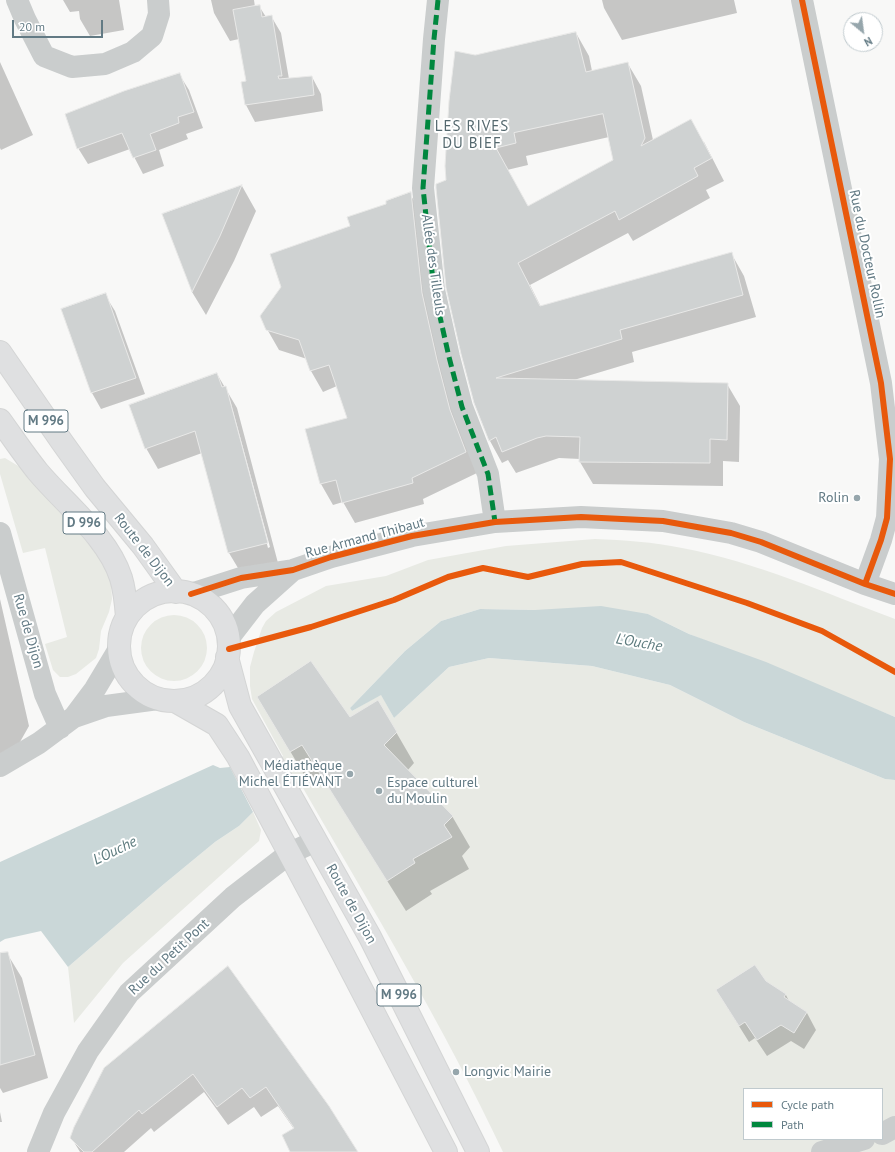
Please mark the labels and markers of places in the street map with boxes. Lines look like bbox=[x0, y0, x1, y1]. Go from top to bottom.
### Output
place label: Rolin bbox=[818, 490, 849, 506]
marker: Rolin bbox=[852, 493, 862, 503]
place label: Médiathèque Michel ÉTIÉVANT bbox=[239, 758, 342, 790]
marker: Médiathèque Michel ÉTIÉVANT bbox=[345, 769, 355, 779]
place label: Espace culturel du Moulin bbox=[387, 775, 478, 808]
marker: Espace culturel du Moulin bbox=[374, 786, 384, 796]
place label: Longvic Mairie bbox=[464, 1064, 551, 1080]
marker: Longvic Mairie bbox=[451, 1067, 461, 1077]

